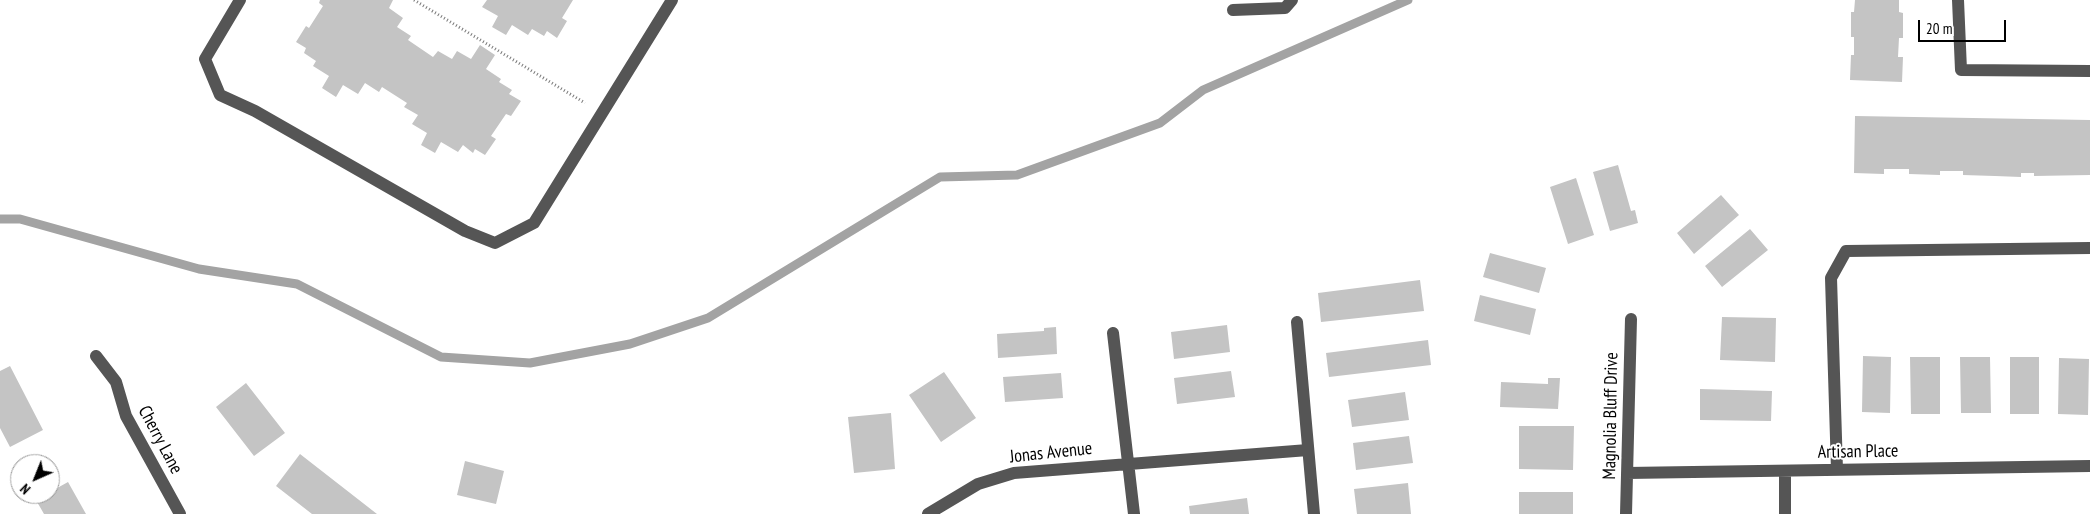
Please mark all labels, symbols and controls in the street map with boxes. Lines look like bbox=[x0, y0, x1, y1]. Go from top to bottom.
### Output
scale bar bbox=[1920, 10, 2008, 42]
text: 20 m bbox=[1926, 19, 1952, 38]
street label: Magnolia Bluff Drive bbox=[1599, 352, 1623, 480]
street label: Cherry Lane bbox=[133, 402, 187, 478]
street label: Jonas Avenue bbox=[1009, 438, 1093, 468]
street label: Artisan Place bbox=[1817, 440, 1899, 464]
north arrow bbox=[10, 454, 60, 504]
text: N bbox=[16, 480, 34, 498]

